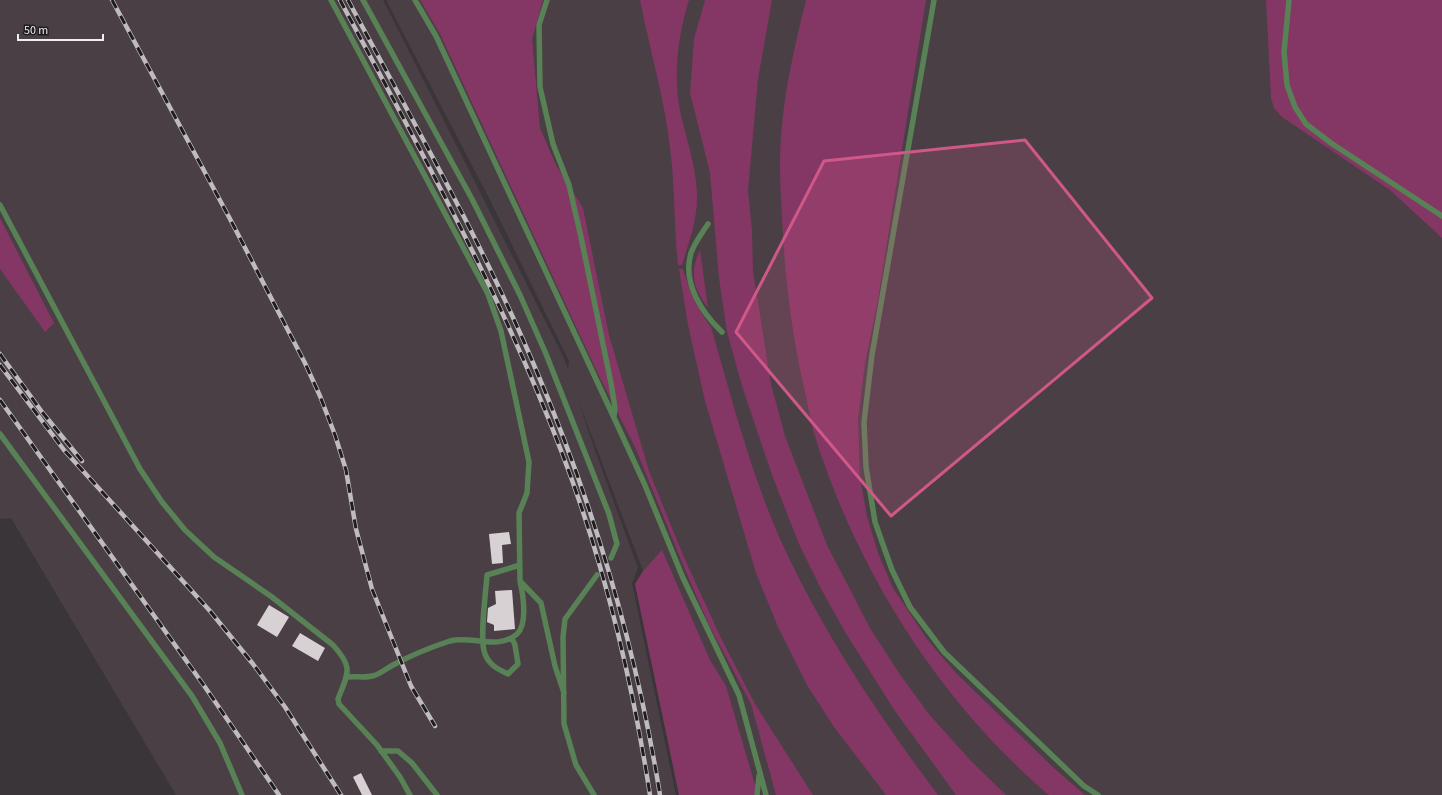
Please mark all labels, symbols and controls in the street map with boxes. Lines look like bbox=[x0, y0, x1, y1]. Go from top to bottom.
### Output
scale bar bbox=[18, 16, 103, 42]
text: 50 m bbox=[24, 22, 48, 39]

